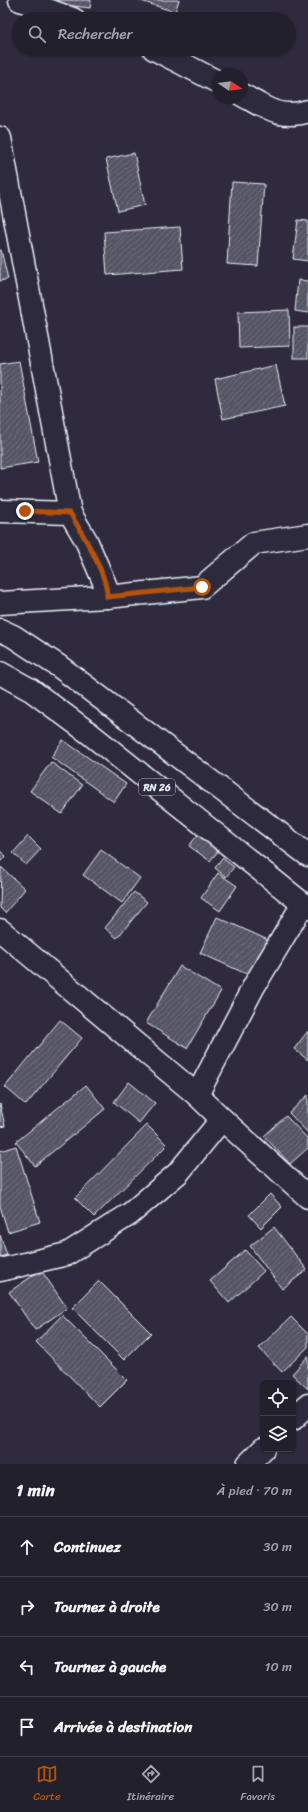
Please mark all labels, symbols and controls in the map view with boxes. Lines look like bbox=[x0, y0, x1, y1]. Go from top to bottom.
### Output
search box bbox=[12, 12, 296, 56]
text: Rechercher bbox=[58, 21, 133, 47]
icon: search bbox=[26, 23, 48, 45]
north arrow bbox=[212, 68, 248, 104]
route end bbox=[16, 502, 34, 520]
route start bbox=[193, 578, 211, 596]
road number: RN 26 bbox=[139, 779, 175, 795]
map controls bbox=[260, 1380, 296, 1452]
button: locate bbox=[260, 1380, 296, 1416]
button: layers bbox=[260, 1416, 296, 1452]
text: 1 min bbox=[16, 1475, 55, 1505]
text: À pied · 70 m bbox=[217, 1479, 292, 1502]
text: Continuez bbox=[54, 1534, 121, 1560]
text: 30 m bbox=[263, 1535, 292, 1558]
icon: ahead bbox=[16, 1536, 38, 1558]
text: Tournez à droite bbox=[54, 1594, 160, 1620]
text: 30 m bbox=[263, 1595, 292, 1618]
icon: right bbox=[16, 1596, 38, 1618]
text: Tournez à gauche bbox=[54, 1654, 166, 1680]
text: 10 m bbox=[265, 1655, 292, 1678]
icon: left bbox=[16, 1656, 38, 1678]
text: Arrivée à destination bbox=[54, 1714, 192, 1740]
icon: arrive bbox=[16, 1716, 38, 1738]
tab: Carte bbox=[33, 1763, 61, 1806]
tab: Itinéraire bbox=[127, 1763, 174, 1806]
tab: Favoris bbox=[240, 1763, 275, 1806]

